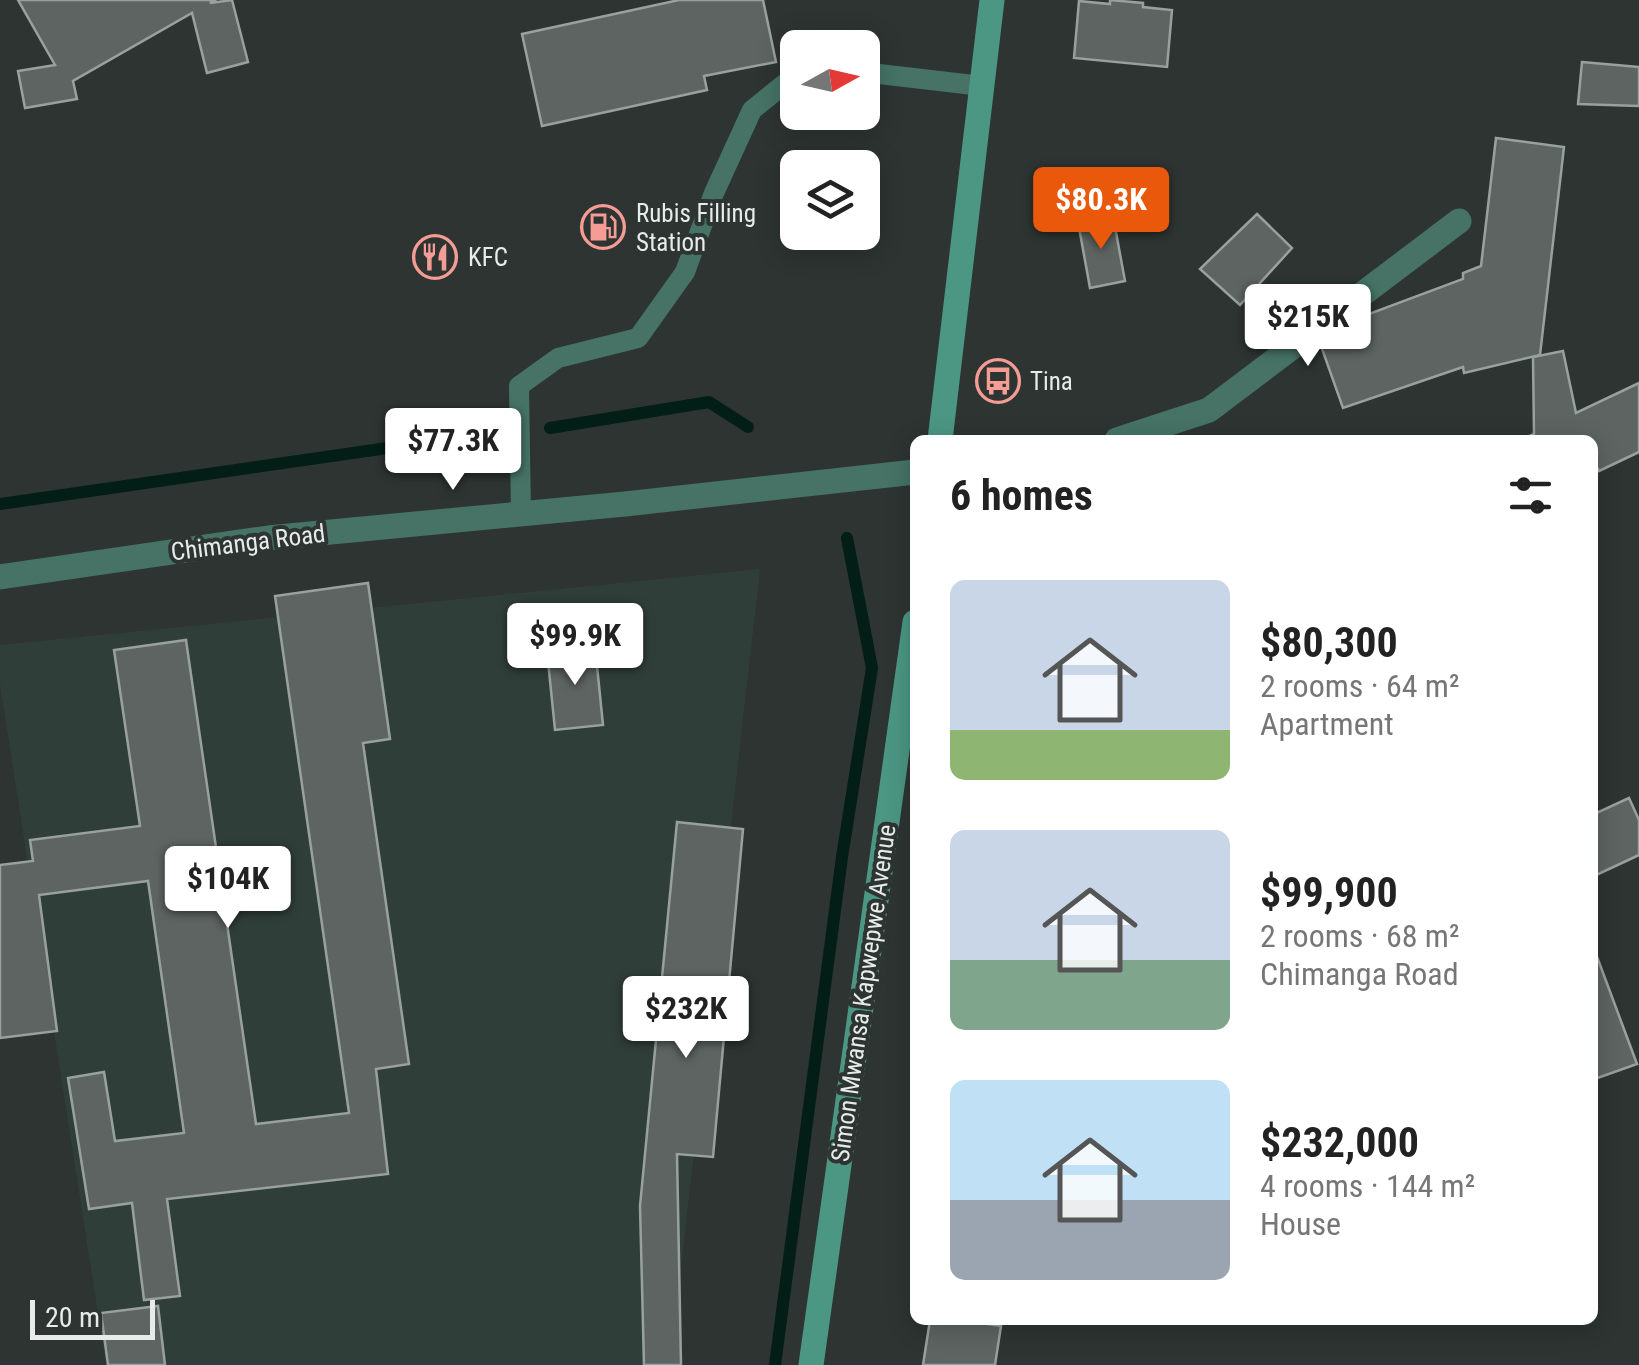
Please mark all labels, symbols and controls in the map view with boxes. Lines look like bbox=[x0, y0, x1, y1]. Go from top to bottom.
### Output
north arrow bbox=[780, 30, 880, 130]
map controls bbox=[780, 30, 880, 250]
button: layers bbox=[780, 150, 880, 250]
pin: $80.3K bbox=[1020, 167, 1182, 252]
text: $80.3K bbox=[1055, 180, 1147, 218]
place label: Rubis Filling Station bbox=[636, 199, 756, 257]
fuel station icon: Rubis Filling Station bbox=[580, 204, 626, 250]
restaurant icon: KFC bbox=[412, 234, 458, 280]
place label: KFC bbox=[468, 243, 508, 272]
pin: $215K bbox=[1238, 284, 1378, 369]
text: $215K bbox=[1267, 297, 1349, 335]
bus stop icon: Tina bbox=[975, 358, 1021, 404]
place label: Tina bbox=[1030, 367, 1073, 396]
pin: $77.3K bbox=[372, 408, 534, 493]
text: $77.3K bbox=[407, 421, 499, 459]
icon: filters bbox=[1503, 468, 1558, 523]
text: 6 homes bbox=[950, 471, 1093, 520]
street label: Chimanga Road bbox=[169, 519, 327, 566]
pin: $99.9K bbox=[494, 603, 656, 688]
text: $99.9K bbox=[529, 616, 621, 654]
text: $80,300 bbox=[1260, 618, 1398, 667]
icon: home bbox=[1030, 620, 1150, 740]
text: 2 rooms · 64 m² bbox=[1260, 667, 1459, 705]
text: Apartment bbox=[1260, 705, 1394, 743]
street label: Simon Mwansa Kapwepwe Avenue bbox=[825, 823, 902, 1164]
pin: $104K bbox=[158, 846, 298, 931]
text: $104K bbox=[187, 859, 269, 897]
text: $99,900 bbox=[1260, 868, 1398, 917]
icon: home bbox=[1030, 870, 1150, 990]
text: 2 rooms · 68 m² bbox=[1260, 917, 1459, 955]
text: Chimanga Road bbox=[1260, 955, 1459, 993]
pin: $232K bbox=[616, 976, 756, 1061]
text: $232K bbox=[645, 989, 727, 1027]
text: $232,000 bbox=[1260, 1118, 1419, 1167]
icon: home bbox=[1030, 1120, 1150, 1240]
text: 4 rooms · 144 m² bbox=[1260, 1167, 1475, 1205]
text: House bbox=[1260, 1205, 1341, 1243]
scale bar bbox=[30, 1295, 155, 1340]
text: 20 m bbox=[45, 1301, 100, 1334]

